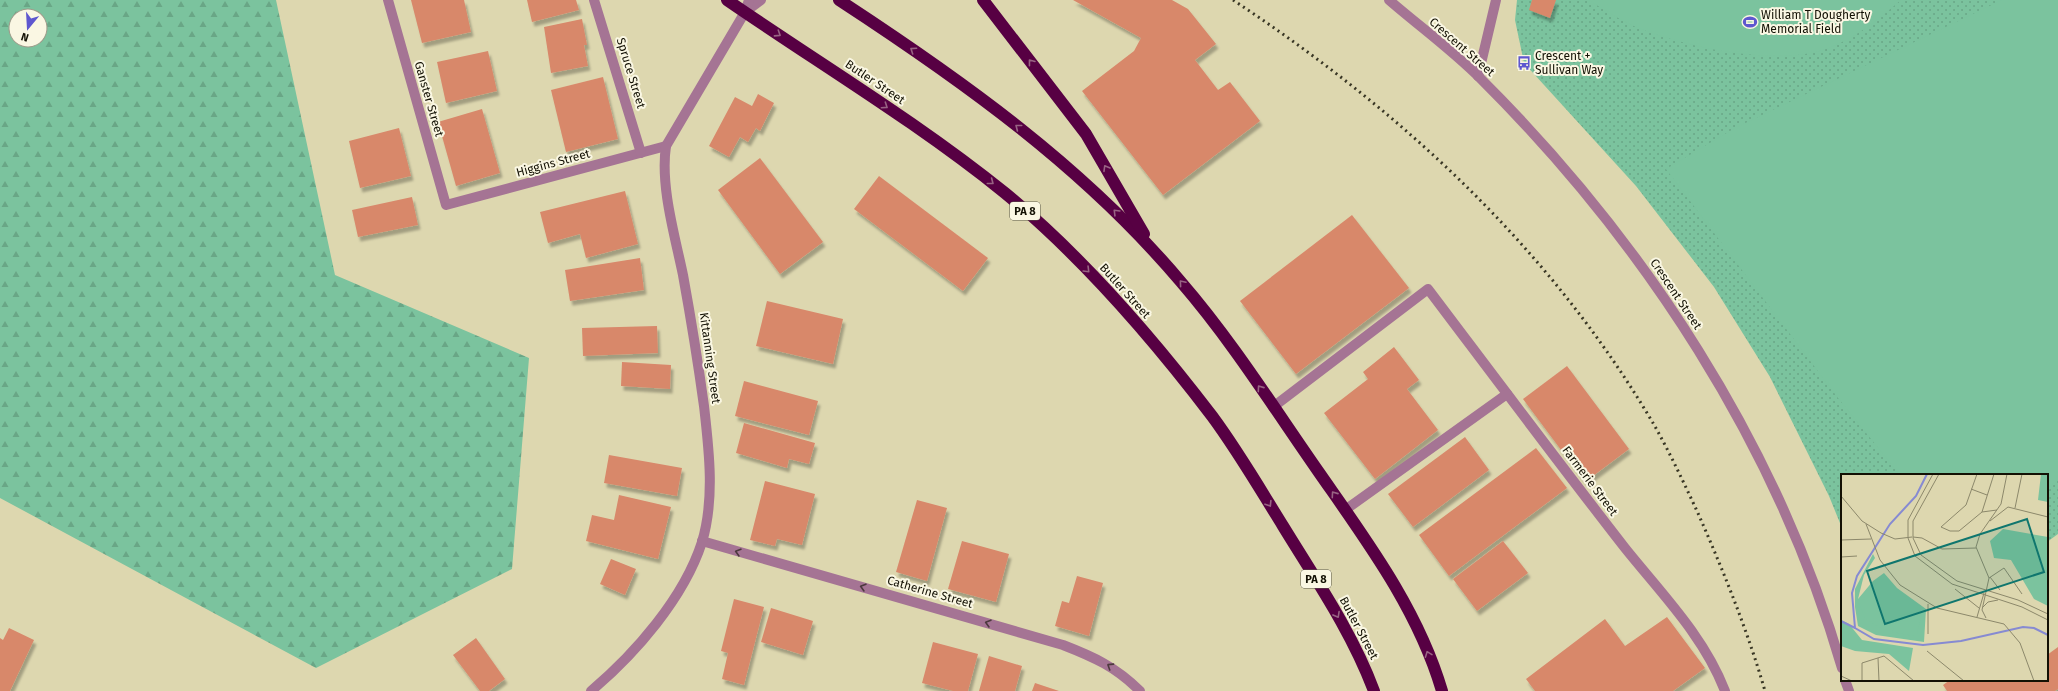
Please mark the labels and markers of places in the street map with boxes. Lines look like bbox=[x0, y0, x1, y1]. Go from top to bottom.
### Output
place label: William T Dougherty Memorial Field bbox=[1761, 8, 1871, 36]
sports icon: William T Dougherty Memorial Field bbox=[1742, 14, 1758, 30]
place label: Crescent + Sullivan Way bbox=[1535, 49, 1603, 77]
bus stop icon: Crescent + Sullivan Way bbox=[1516, 55, 1532, 71]

